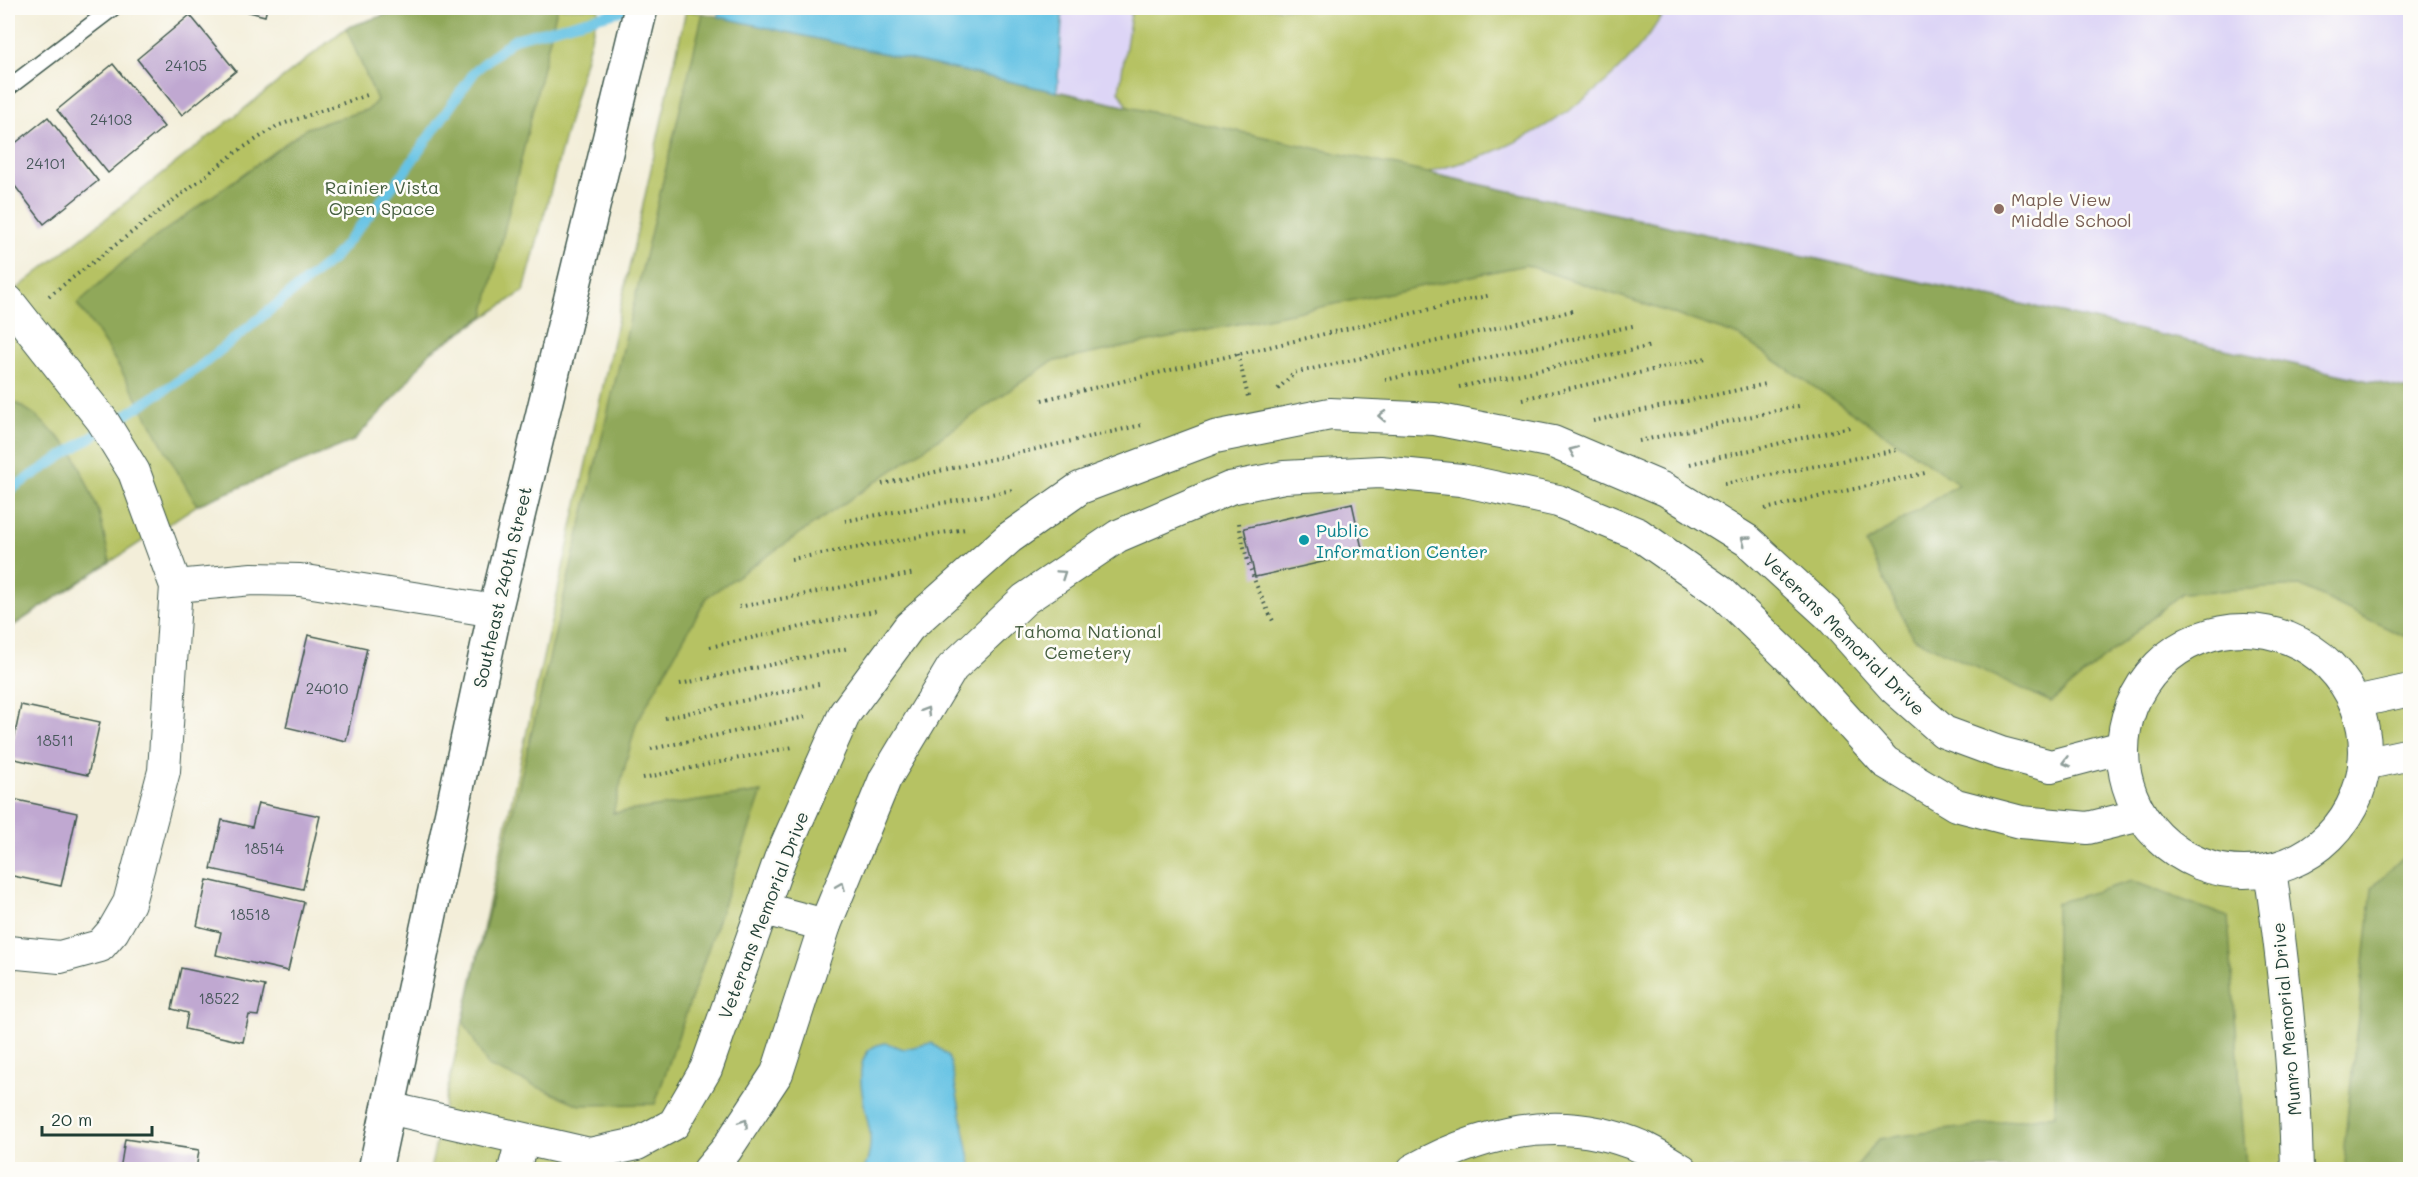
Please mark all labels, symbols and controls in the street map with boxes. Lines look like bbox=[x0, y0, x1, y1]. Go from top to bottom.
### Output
house number: 24105 bbox=[165, 55, 207, 75]
house number: 24103 bbox=[90, 109, 132, 129]
house number: 24101 bbox=[26, 153, 66, 173]
park label: Rainier Vista Open Space bbox=[325, 175, 439, 220]
place label: Maple View Middle School bbox=[2011, 187, 2132, 232]
marker: Maple View Middle School bbox=[1992, 202, 2006, 216]
one-way arrow bbox=[1377, 410, 1386, 423]
one-way arrow bbox=[1568, 446, 1579, 458]
street label: Southeast 240th Street bbox=[467, 484, 537, 690]
place label: Public Information Center bbox=[1316, 518, 1488, 563]
marker: Public Information Center bbox=[1297, 533, 1311, 547]
one-way arrow bbox=[1741, 536, 1752, 547]
street label: Veterans Memorial Drive bbox=[1758, 548, 1930, 720]
one-way arrow bbox=[1055, 570, 1066, 581]
park label: Tahoma National Cemetery bbox=[1014, 619, 1162, 664]
house number: 24010 bbox=[306, 678, 348, 698]
one-way arrow bbox=[918, 707, 930, 717]
house number: 18511 bbox=[36, 730, 74, 750]
one-way arrow bbox=[2061, 754, 2071, 767]
street label: Veterans Memorial Drive bbox=[712, 808, 814, 1022]
house number: 18514 bbox=[244, 838, 284, 858]
one-way arrow bbox=[834, 881, 846, 892]
house number: 18518 bbox=[230, 904, 270, 924]
street label: Munro Memorial Drive bbox=[2266, 921, 2306, 1117]
house number: 18522 bbox=[198, 988, 240, 1008]
scale bar bbox=[42, 1099, 152, 1137]
text: 20 m bbox=[51, 1107, 92, 1131]
one-way arrow bbox=[737, 1119, 748, 1130]

